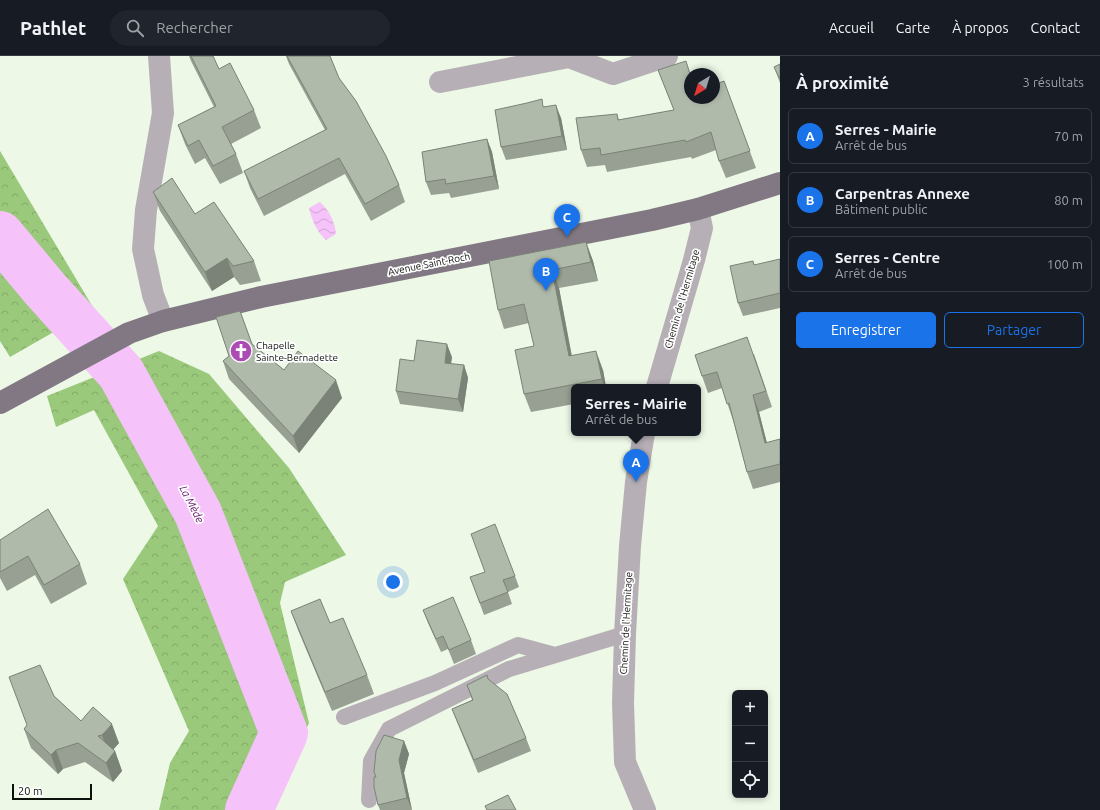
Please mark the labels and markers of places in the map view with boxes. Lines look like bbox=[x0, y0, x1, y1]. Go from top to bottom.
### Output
pin: C bbox=[554, 204, 580, 237]
pin: B bbox=[533, 258, 559, 291]
church icon: Chapelle Sainte-Bernadette bbox=[228, 338, 254, 364]
place label: Chapelle Sainte-Bernadette bbox=[256, 340, 338, 363]
pin: A bbox=[623, 449, 649, 482]

